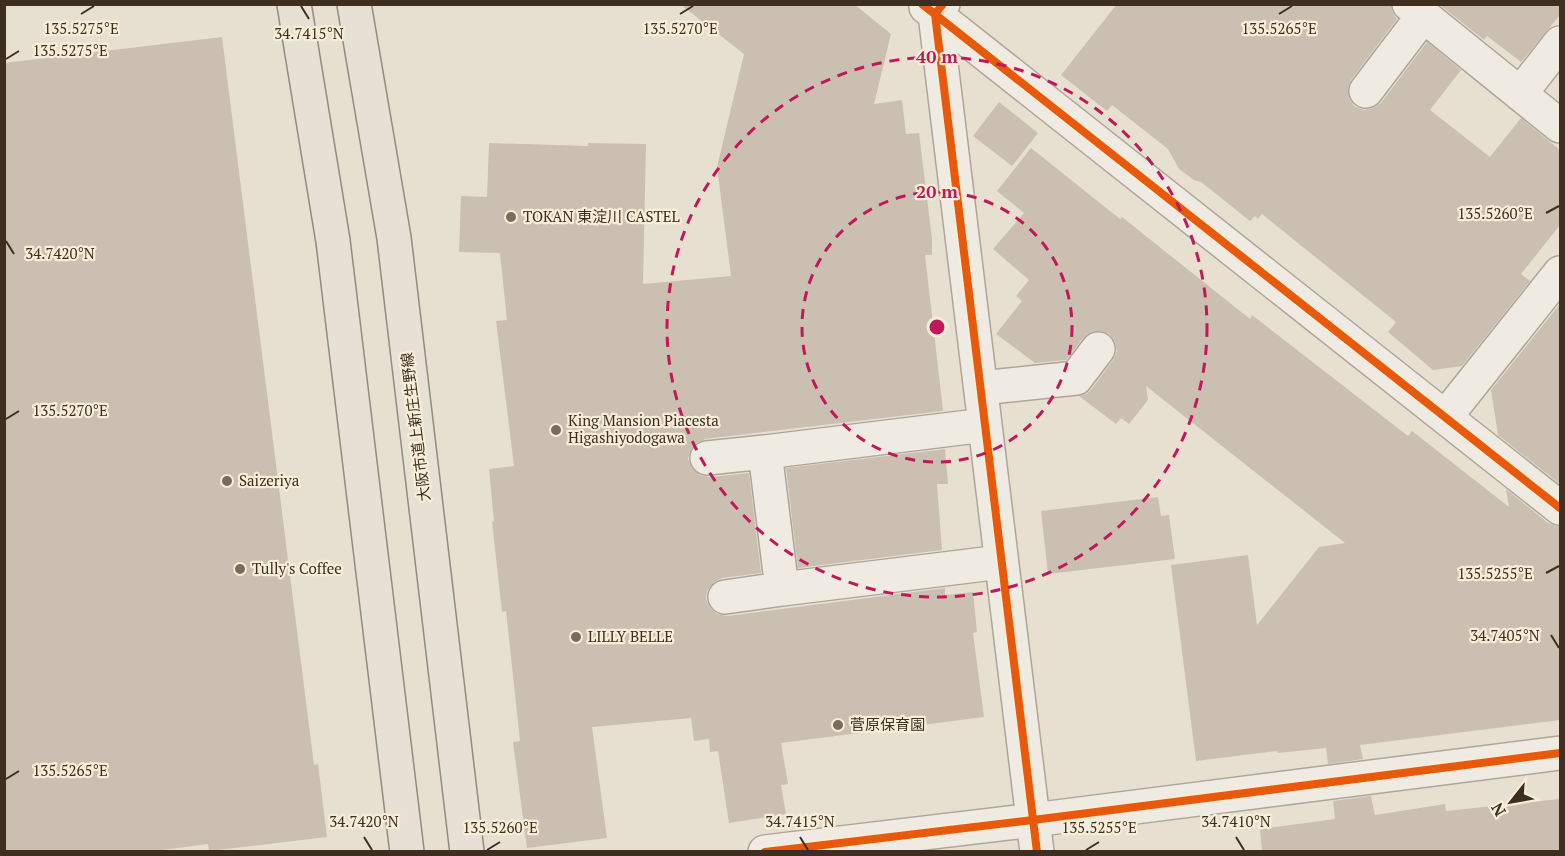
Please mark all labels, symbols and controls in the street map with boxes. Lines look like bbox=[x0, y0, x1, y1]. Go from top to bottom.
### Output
text: 135.5275°E bbox=[43, 18, 119, 38]
text: 135.5270°E bbox=[642, 18, 718, 38]
text: 135.5265°E bbox=[1241, 18, 1317, 38]
text: 34.7415°N bbox=[274, 23, 344, 43]
text: 135.5275°E bbox=[32, 40, 108, 60]
text: 40 m bbox=[916, 44, 958, 68]
text: 20 m bbox=[916, 179, 958, 203]
text: 135.5260°E bbox=[1457, 203, 1533, 223]
place label: TOKAN 東淀川 CASTEL bbox=[523, 206, 680, 226]
marker: TOKAN 東淀川 CASTEL bbox=[504, 210, 518, 224]
text: 34.7420°N bbox=[25, 243, 95, 263]
centre of rings bbox=[927, 317, 947, 337]
street label: 大阪市道上新庄生野線 bbox=[396, 351, 434, 503]
text: 135.5270°E bbox=[32, 400, 108, 420]
place label: King Mansion Piacesta Higashiyodogawa bbox=[568, 410, 719, 447]
marker: King Mansion Piacesta Higashiyodogawa bbox=[549, 423, 563, 437]
place label: Saizeriya bbox=[239, 470, 300, 490]
marker: Saizeriya bbox=[220, 474, 234, 488]
place label: Tully's Coffee bbox=[252, 558, 342, 578]
marker: Tully's Coffee bbox=[233, 562, 247, 576]
text: 135.5255°E bbox=[1457, 563, 1533, 583]
text: 34.7405°N bbox=[1470, 625, 1540, 645]
place label: LILLY BELLE bbox=[588, 626, 673, 646]
marker: LILLY BELLE bbox=[569, 630, 583, 644]
place label: 菅原保育園 bbox=[850, 714, 925, 734]
marker: 菅原保育園 bbox=[831, 718, 845, 732]
text: 135.5265°E bbox=[32, 760, 108, 780]
north arrow bbox=[1481, 772, 1541, 832]
text: N bbox=[1486, 799, 1511, 821]
text: 34.7420°N bbox=[329, 811, 399, 831]
text: 34.7415°N bbox=[765, 811, 835, 831]
text: 34.7410°N bbox=[1201, 811, 1271, 831]
text: 135.5260°E bbox=[462, 817, 538, 837]
text: 135.5255°E bbox=[1061, 817, 1137, 837]

